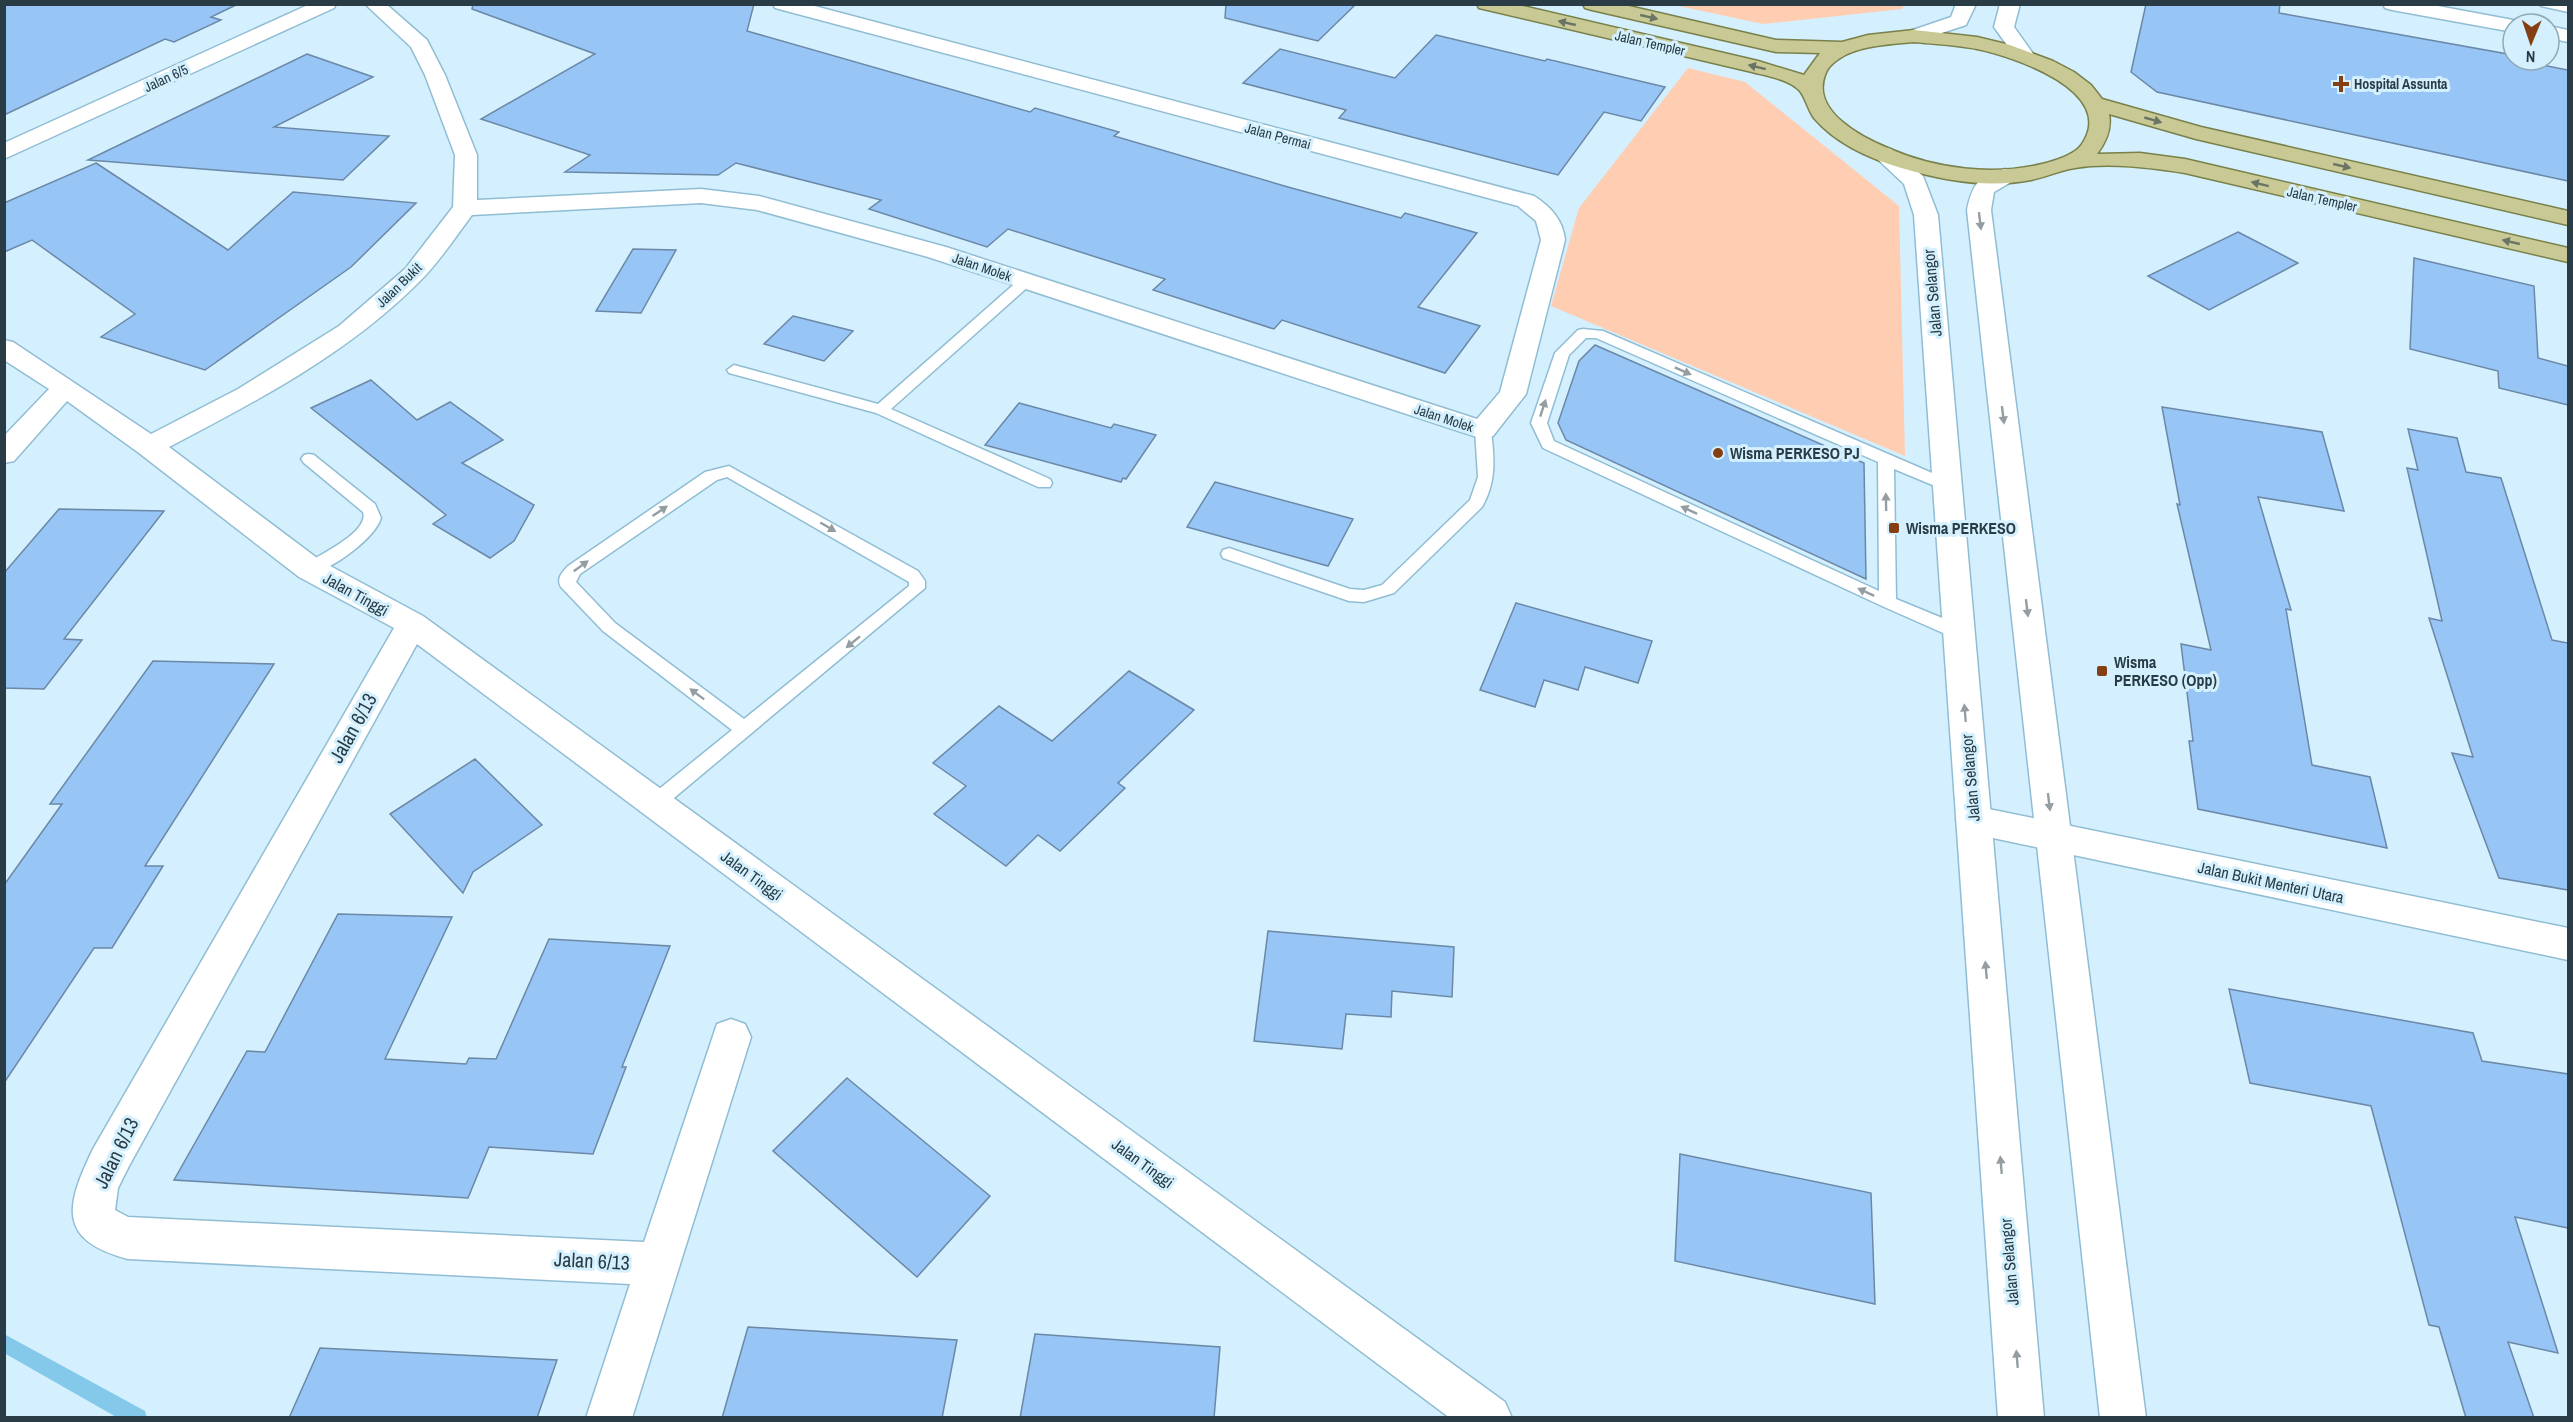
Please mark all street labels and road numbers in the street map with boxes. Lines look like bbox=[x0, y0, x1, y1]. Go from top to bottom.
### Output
street label: Jalan Templer bbox=[1613, 26, 1687, 60]
street label: Jalan 6/5 bbox=[141, 60, 191, 96]
street label: Jalan Permai bbox=[1243, 119, 1313, 153]
street label: Jalan Templer bbox=[2285, 182, 2359, 216]
street label: Jalan Selangor bbox=[1917, 248, 1947, 338]
street label: Jalan Molek bbox=[950, 249, 1014, 286]
street label: Jalan Bukit bbox=[372, 259, 426, 311]
street label: Jalan Molek bbox=[1412, 400, 1476, 436]
street label: Jalan Tinggi bbox=[319, 567, 393, 621]
street label: Jalan 6/13 bbox=[322, 688, 383, 767]
street label: Jalan Selangor bbox=[1955, 733, 1985, 823]
street label: Jalan Tinggi bbox=[717, 845, 787, 905]
street label: Jalan Bukit Menteri Utara bbox=[2196, 856, 2347, 908]
street label: Jalan 6/13 bbox=[87, 1113, 144, 1193]
street label: Jalan Tinggi bbox=[1108, 1133, 1178, 1193]
street label: Jalan Selangor bbox=[1994, 1217, 2024, 1307]
street label: Jalan 6/13 bbox=[554, 1245, 631, 1276]

